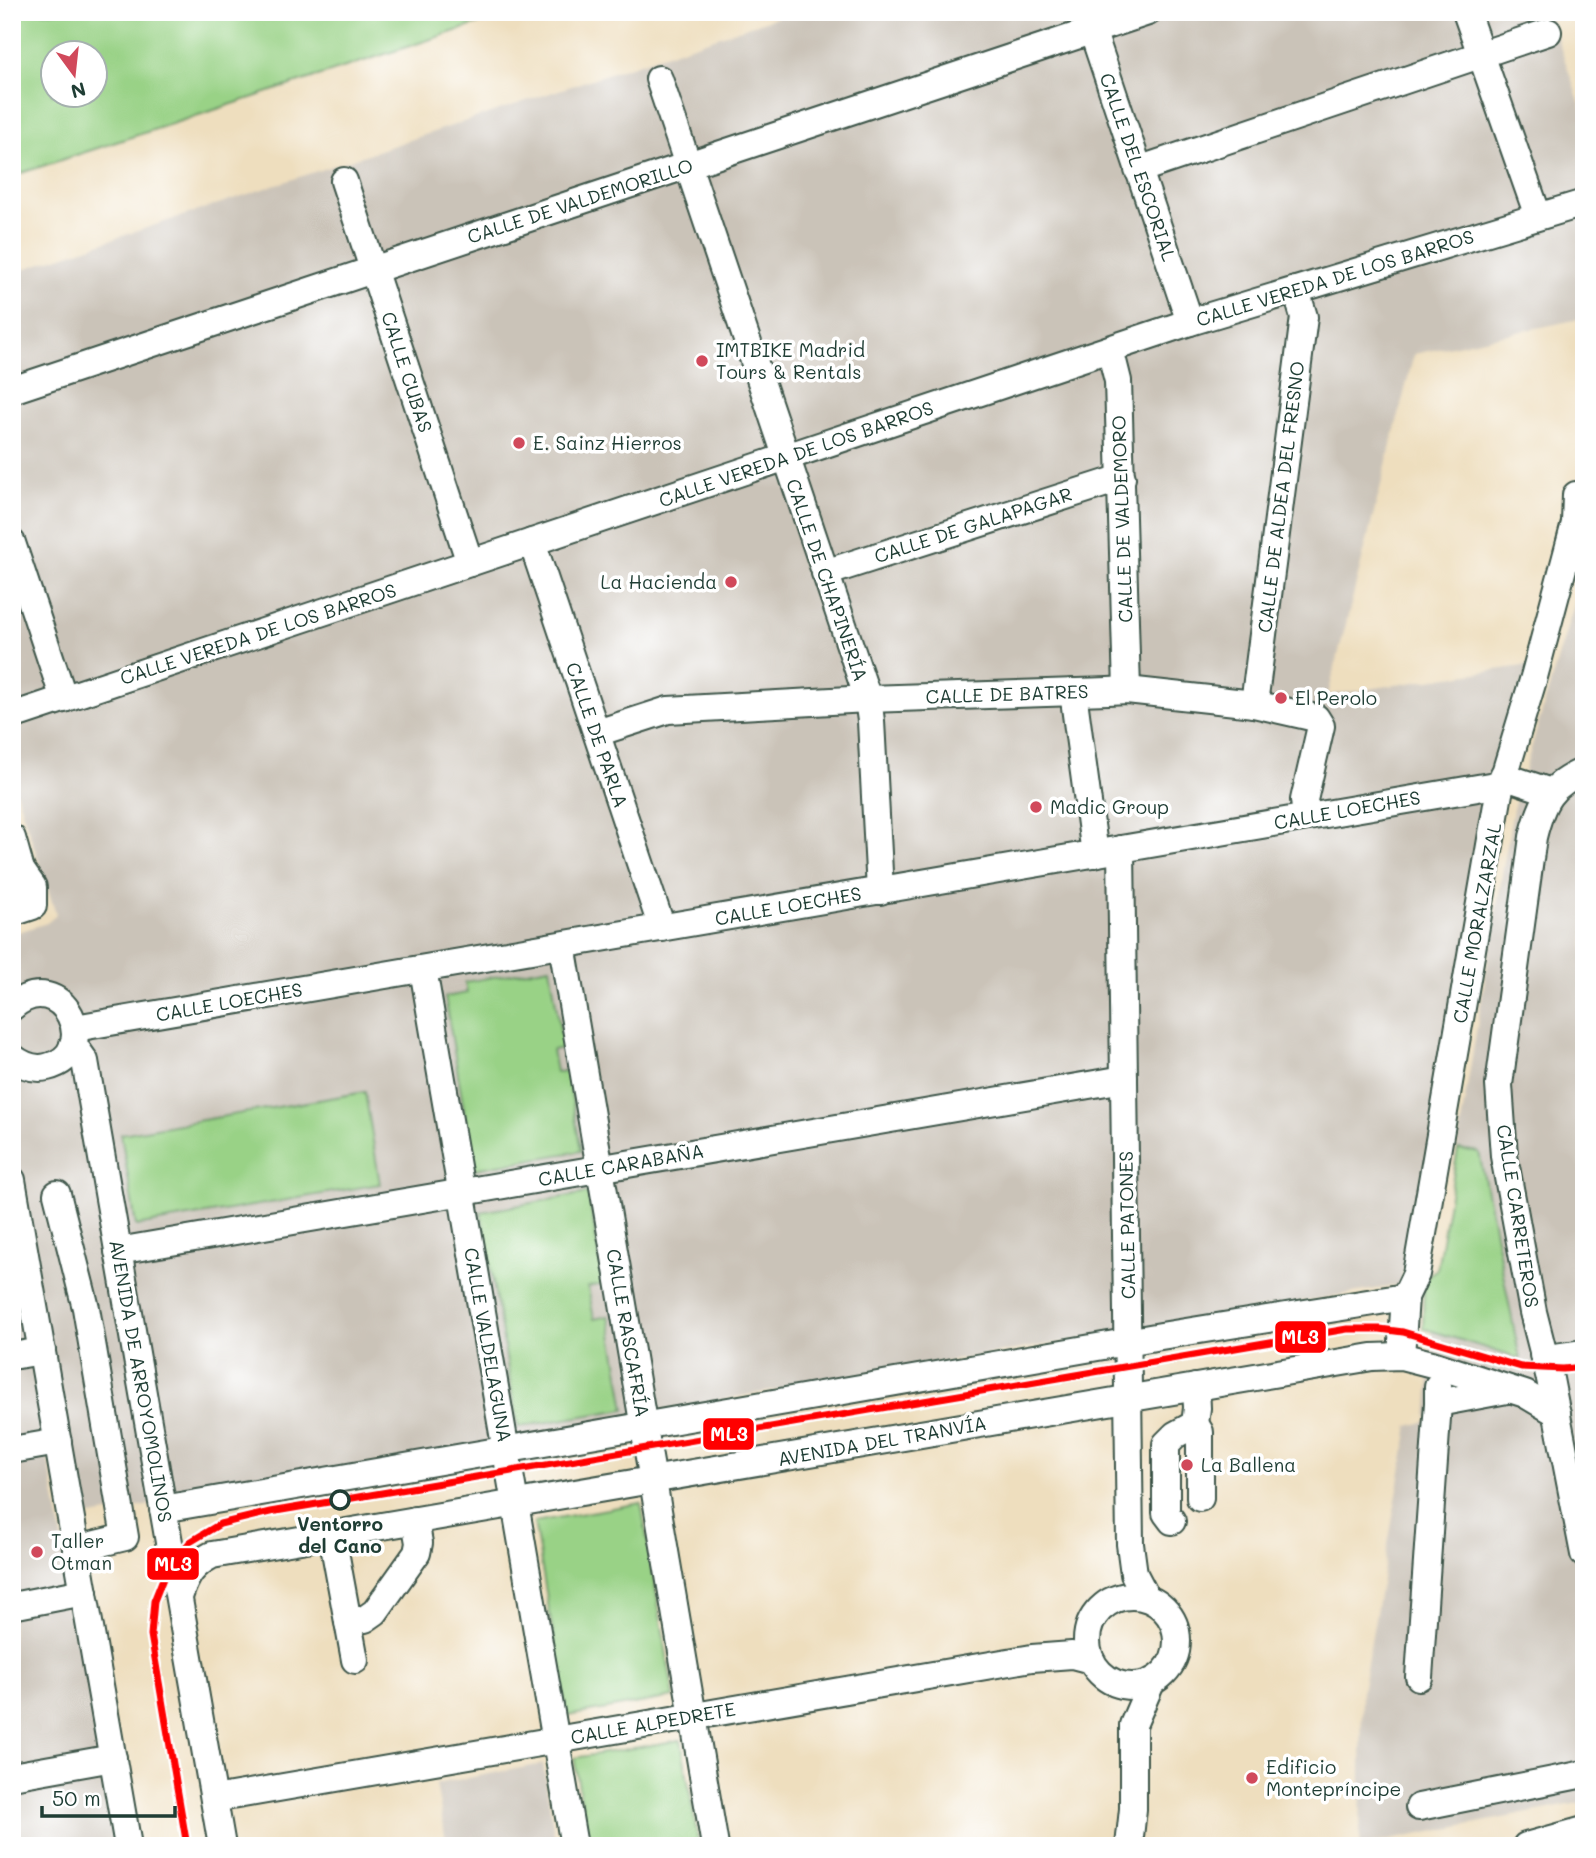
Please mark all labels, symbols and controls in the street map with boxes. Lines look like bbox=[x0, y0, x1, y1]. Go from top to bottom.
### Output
north arrow bbox=[38, 38, 108, 108]
street label: CALLE DEL ESCORIAL bbox=[1094, 69, 1182, 264]
text: N bbox=[68, 77, 89, 105]
street label: CALLE DE VALDEMORILLO bbox=[464, 152, 696, 249]
street label: CALLE VEREDA DE LOS BARROS bbox=[1193, 223, 1477, 332]
street label: CALLE CUBAS bbox=[376, 308, 439, 435]
place label: IMTBIKE Madrid Tours & Rentals bbox=[716, 337, 865, 384]
marker: IMTBIKE Madrid Tours & Rentals bbox=[694, 353, 710, 369]
street label: CALLE DE ALDEA DEL FRESNO bbox=[1251, 360, 1310, 634]
street label: CALLE VEREDA DE LOS BARROS bbox=[655, 395, 937, 512]
street label: CALLE DE VALDEMORO bbox=[1105, 415, 1138, 623]
place label: E. Sainz Hierros bbox=[533, 430, 682, 455]
marker: E. Sainz Hierros bbox=[511, 435, 527, 451]
street label: CALLE DE CHAPINERÍA bbox=[781, 475, 874, 684]
street label: CALLE DE GALAPAGAR bbox=[871, 481, 1075, 568]
place label: La Hacienda bbox=[601, 569, 717, 594]
marker: La Hacienda bbox=[723, 574, 739, 590]
street label: CALLE VEREDA DE LOS BARROS bbox=[117, 577, 399, 690]
street label: CALLE DE PARLA bbox=[561, 659, 634, 811]
street label: CALLE DE BATRES bbox=[925, 678, 1089, 709]
place label: El Perolo bbox=[1295, 685, 1377, 710]
marker: El Perolo bbox=[1273, 690, 1289, 706]
street label: CALLE LOECHES bbox=[1272, 784, 1422, 835]
place label: Madic Group bbox=[1050, 794, 1169, 819]
marker: Madic Group bbox=[1028, 799, 1044, 815]
street label: CALLE MORALZARZAL bbox=[1447, 821, 1506, 1025]
street label: CALLE LOECHES bbox=[713, 880, 863, 931]
street label: CALLE LOECHES bbox=[154, 976, 304, 1027]
street label: CALLE CARRETEROS bbox=[1492, 1123, 1545, 1309]
street label: CALLE CARABAÑA bbox=[536, 1138, 706, 1191]
street label: CALLE PATONES bbox=[1113, 1151, 1140, 1299]
street label: AVENIDA DE ARROYOMOLINOS bbox=[104, 1238, 179, 1524]
street label: CALLE VALDELAGUNA bbox=[459, 1246, 518, 1444]
street label: CALLE RASCAFRÍA bbox=[601, 1247, 656, 1419]
line badge: ML3 bbox=[1274, 1320, 1327, 1354]
text: ML3 bbox=[1281, 1324, 1319, 1349]
street label: AVENIDA DEL TRANVÍA bbox=[776, 1410, 988, 1471]
line badge: ML3 bbox=[702, 1417, 755, 1451]
text: ML3 bbox=[710, 1421, 748, 1446]
place label: La Ballena bbox=[1201, 1452, 1296, 1477]
marker: La Ballena bbox=[1179, 1457, 1195, 1473]
marker: Ventorro del Cano bbox=[330, 1490, 350, 1510]
place label: Ventorro del Cano bbox=[297, 1511, 383, 1558]
place label: Taller Otman bbox=[51, 1528, 112, 1575]
marker: Taller Otman bbox=[29, 1544, 45, 1560]
line badge: ML3 bbox=[146, 1547, 200, 1581]
text: ML3 bbox=[154, 1551, 192, 1576]
street label: CALLE ALPEDRETE bbox=[569, 1696, 737, 1749]
place label: Edificio Montepríncipe bbox=[1266, 1754, 1401, 1801]
marker: Edificio Montepríncipe bbox=[1244, 1770, 1260, 1786]
scale bar bbox=[42, 1774, 175, 1818]
text: 50 m bbox=[52, 1784, 101, 1811]

